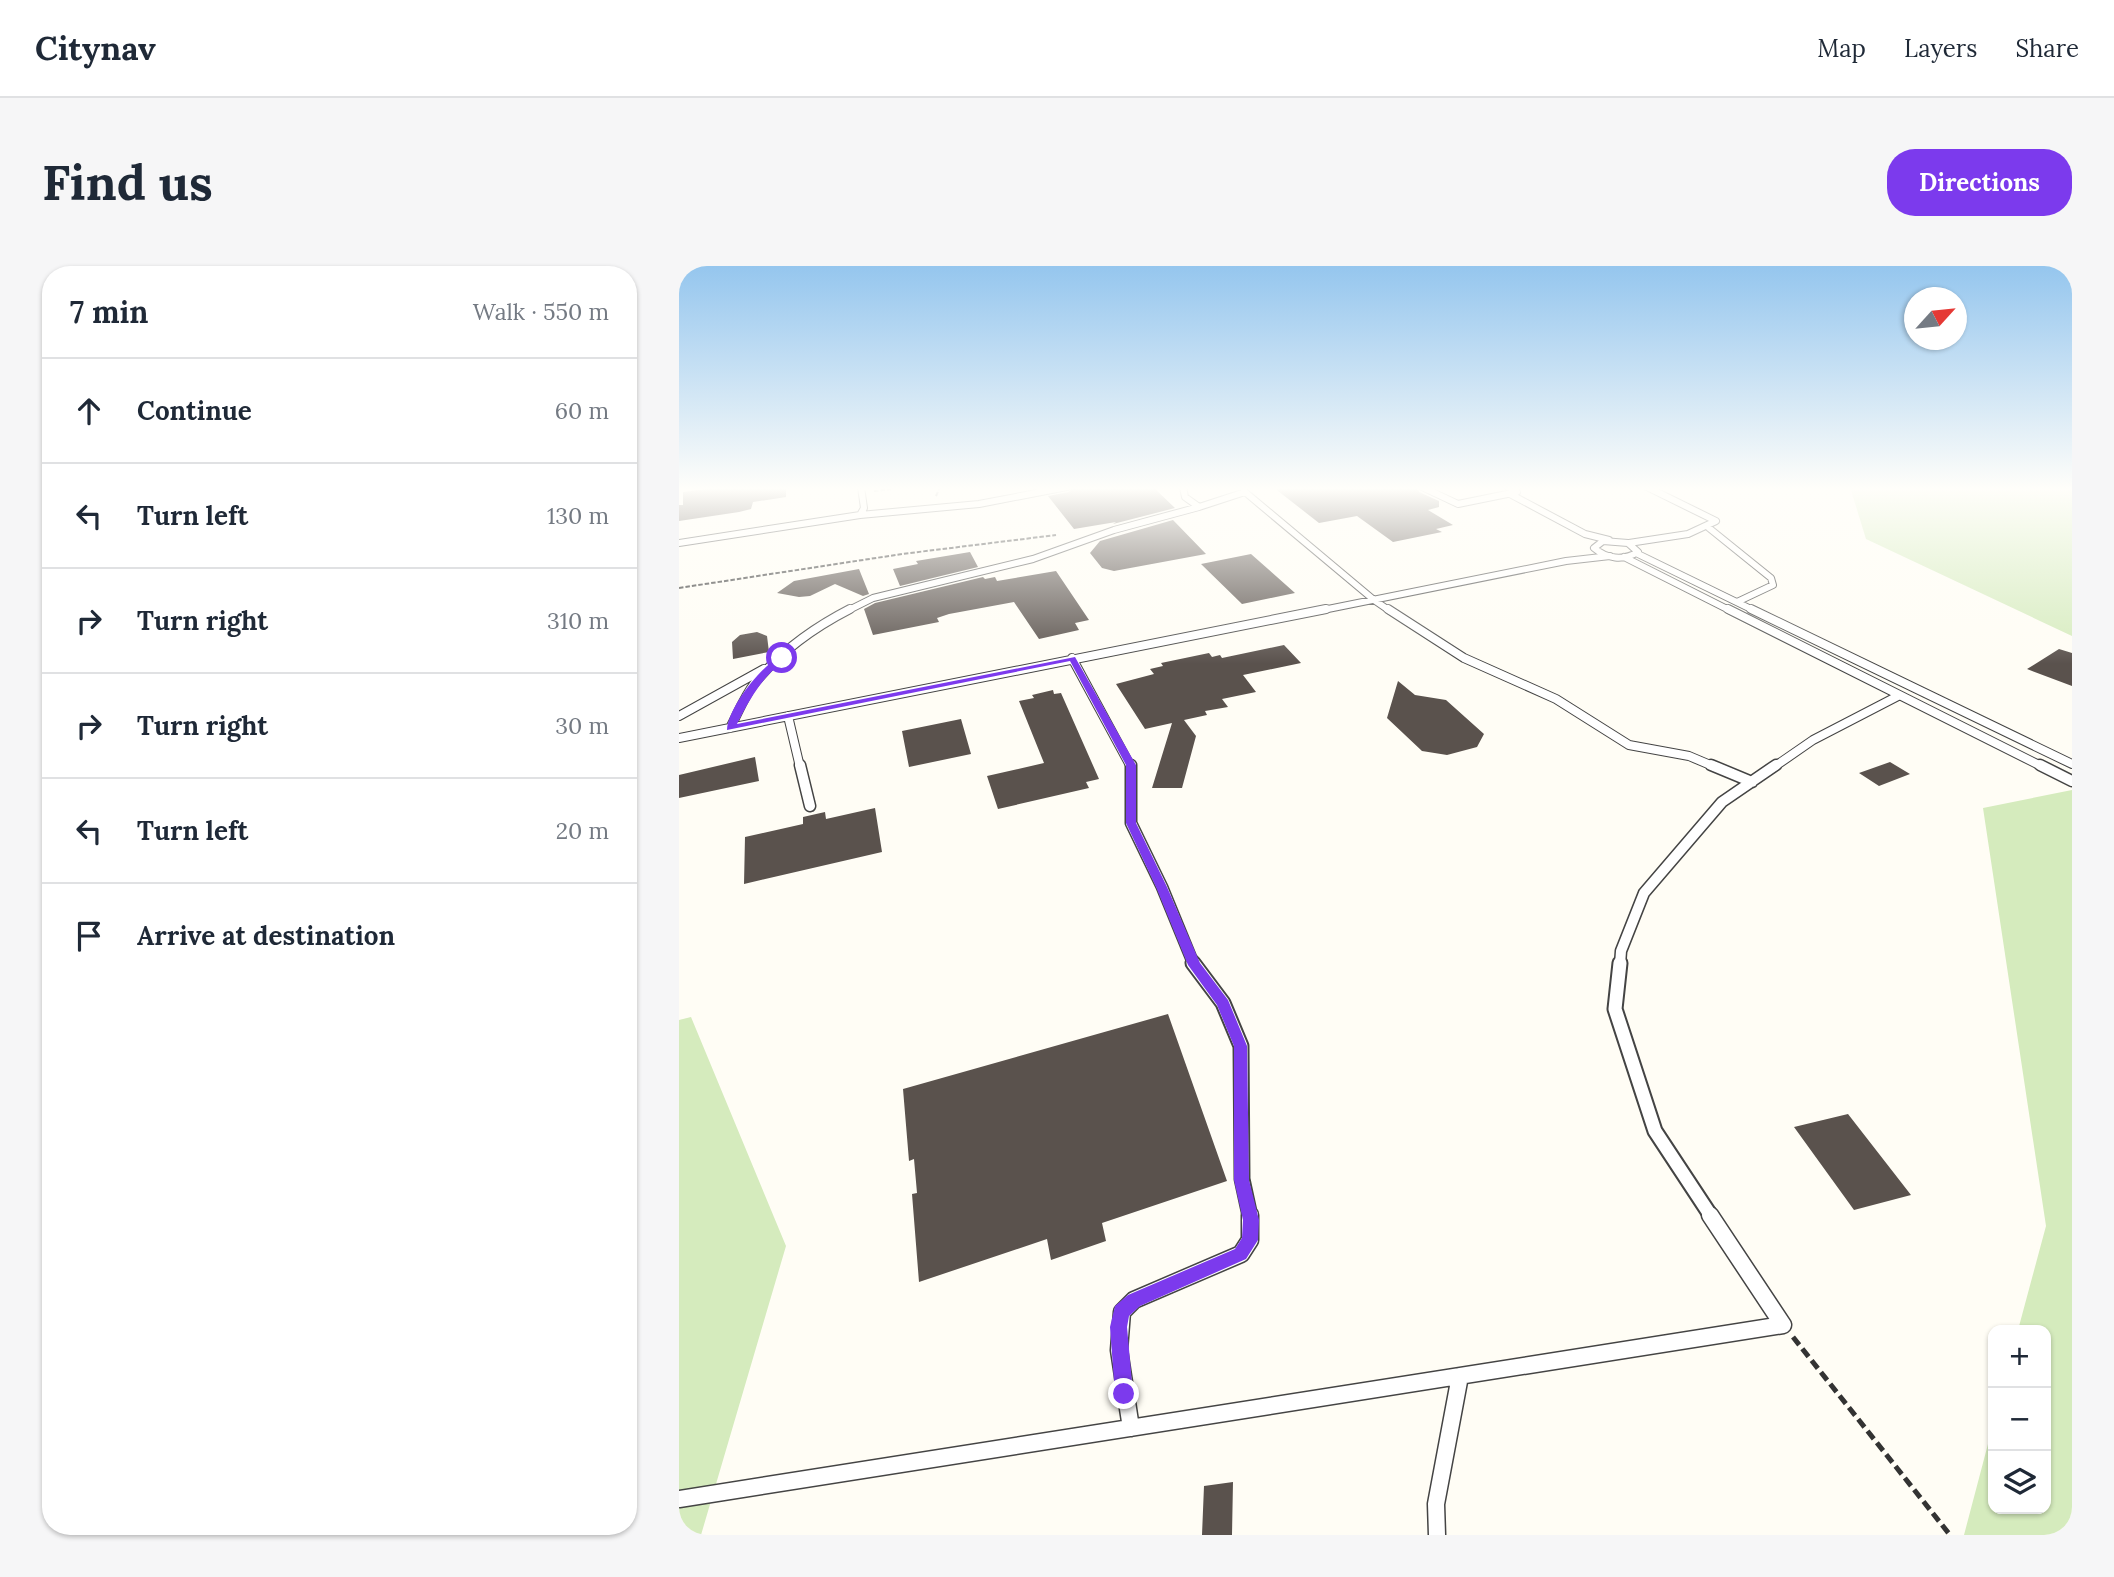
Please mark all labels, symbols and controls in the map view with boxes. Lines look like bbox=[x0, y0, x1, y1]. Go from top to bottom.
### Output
text: Citynav bbox=[35, 27, 156, 69]
text: Map bbox=[1817, 33, 1866, 64]
text: Layers bbox=[1904, 33, 1977, 64]
text: Share bbox=[2015, 33, 2079, 64]
button: Directions bbox=[1887, 149, 2072, 216]
text: Find us bbox=[42, 151, 213, 213]
north arrow bbox=[1904, 287, 1967, 350]
text: 7 min bbox=[70, 293, 149, 331]
text: Walk · 550 m bbox=[473, 297, 609, 326]
icon: ahead bbox=[70, 392, 108, 430]
text: Continue bbox=[137, 394, 252, 427]
text: 60 m bbox=[555, 396, 609, 425]
icon: left bbox=[70, 497, 108, 535]
text: Turn left bbox=[137, 499, 248, 532]
text: 130 m bbox=[547, 501, 609, 530]
icon: right bbox=[70, 602, 108, 640]
text: Turn right bbox=[137, 604, 268, 637]
text: 310 m bbox=[547, 606, 609, 635]
route start bbox=[766, 642, 797, 673]
icon: right bbox=[70, 707, 108, 745]
text: Turn right bbox=[137, 709, 268, 742]
text: 30 m bbox=[555, 711, 609, 740]
icon: left bbox=[70, 812, 108, 850]
text: Turn left bbox=[137, 814, 248, 847]
text: 20 m bbox=[556, 816, 609, 845]
icon: arrive bbox=[70, 917, 108, 955]
text: Arrive at destination bbox=[137, 919, 395, 952]
map controls bbox=[1988, 1325, 2051, 1514]
button: + bbox=[1988, 1325, 2051, 1388]
route end bbox=[1108, 1378, 1139, 1409]
button: − bbox=[1988, 1388, 2051, 1451]
button: layers bbox=[1988, 1451, 2051, 1514]

